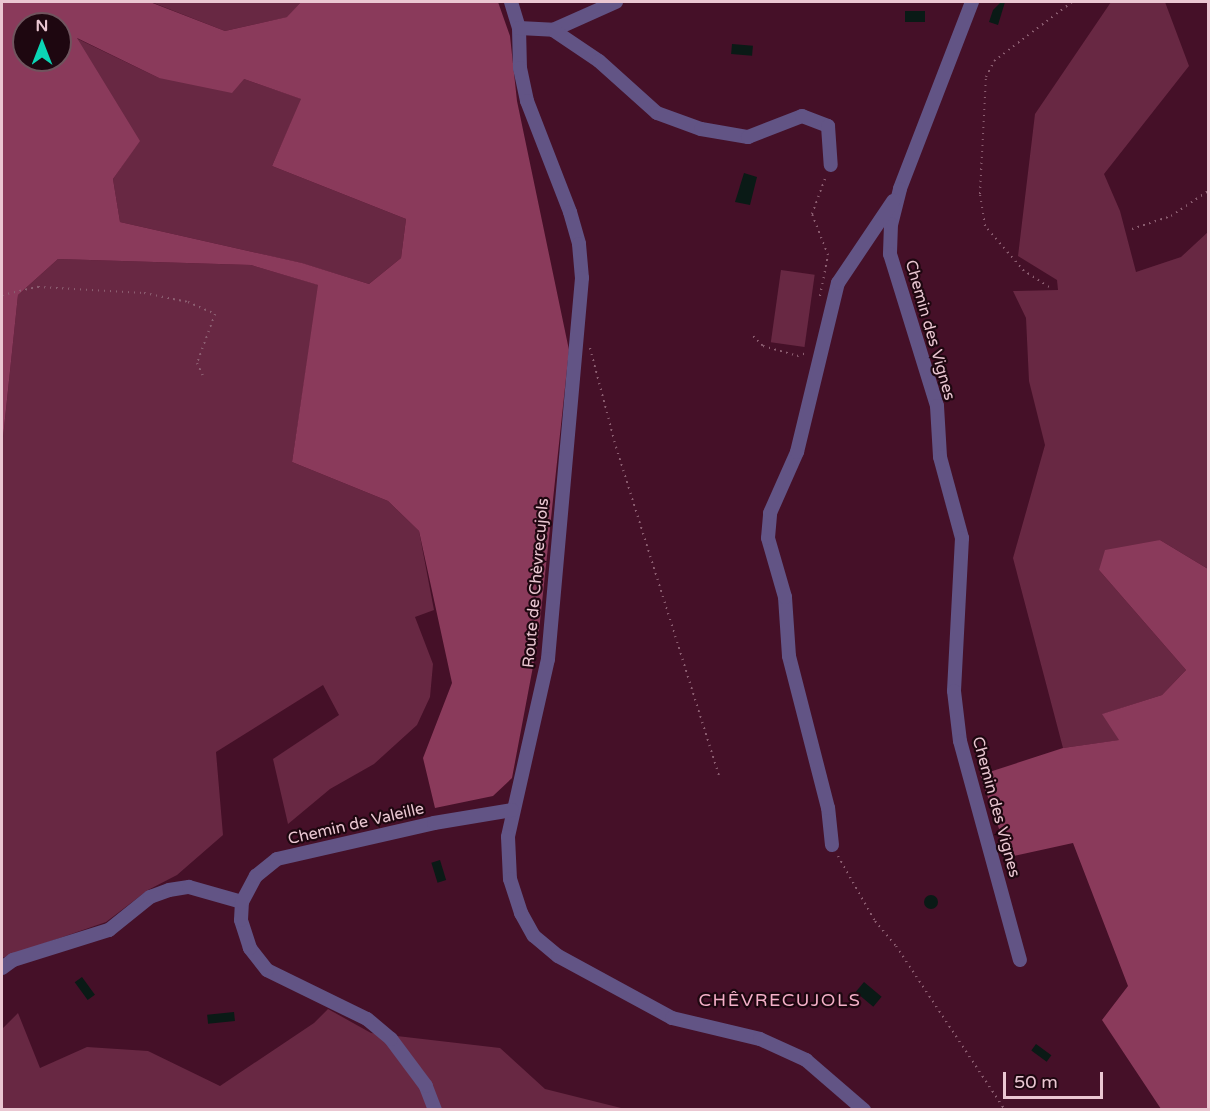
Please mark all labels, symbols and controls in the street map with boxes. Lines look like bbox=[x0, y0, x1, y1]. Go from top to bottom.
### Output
north arrow bbox=[12, 12, 72, 72]
text: N bbox=[36, 16, 48, 36]
street label: Chemin des Vignes bbox=[901, 258, 959, 402]
street label: Route de Chèvrecujols bbox=[519, 497, 553, 669]
street label: Chemin des Vignes bbox=[968, 734, 1024, 880]
street label: Chemin de Valeille bbox=[286, 799, 426, 849]
district label: CHÊVRECUJOLS bbox=[699, 989, 861, 1011]
scale bar bbox=[1006, 1060, 1106, 1098]
text: 50 m bbox=[1014, 1071, 1058, 1093]

